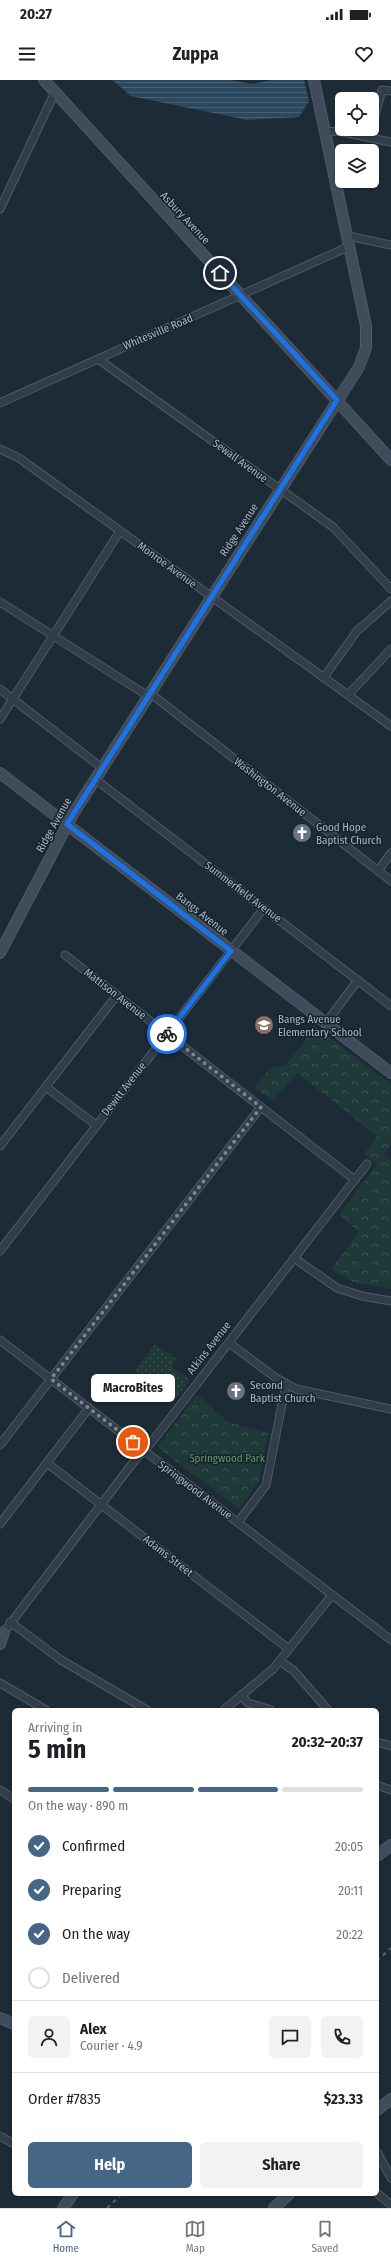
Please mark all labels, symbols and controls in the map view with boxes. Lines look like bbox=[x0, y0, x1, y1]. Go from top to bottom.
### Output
text: 20:27 bbox=[20, 5, 52, 23]
icon: menu bbox=[16, 43, 38, 65]
text: Zuppa bbox=[172, 43, 219, 65]
icon: heart bbox=[353, 43, 375, 65]
map controls bbox=[335, 92, 379, 188]
button: locate bbox=[335, 92, 379, 136]
button: layers bbox=[335, 144, 379, 188]
street label: Asbury Avenue bbox=[158, 189, 212, 247]
pin bbox=[203, 256, 237, 290]
icon: home bbox=[209, 262, 231, 284]
street label: Whitesville Road bbox=[121, 311, 195, 353]
street label: Sewall Avenue bbox=[210, 437, 270, 485]
street label: Ridge Avenue bbox=[217, 501, 261, 559]
street label: Monroe Avenue bbox=[135, 539, 199, 591]
street label: Washington Avenue bbox=[231, 755, 309, 819]
street label: Ridge Avenue bbox=[34, 795, 74, 855]
place label: Good Hope Baptist Church bbox=[316, 821, 382, 847]
church icon: Good Hope Baptist Church bbox=[291, 822, 313, 844]
street label: Summerfield Avenue bbox=[202, 859, 284, 925]
street label: Bangs Avenue bbox=[173, 890, 231, 938]
street label: Mattison Avenue bbox=[81, 966, 149, 1022]
place label: Bangs Avenue Elementary School bbox=[278, 1013, 362, 1039]
courier bbox=[147, 1014, 187, 1054]
school or university icon: Bangs Avenue Elementary School bbox=[253, 1014, 275, 1036]
icon: bike bbox=[156, 1023, 178, 1045]
street label: Dewitt Avenue bbox=[99, 1060, 149, 1118]
street label: Atkins Avenue bbox=[184, 1319, 234, 1377]
callout: MacroBites bbox=[91, 1374, 175, 1402]
place label: Second Baptist Church bbox=[250, 1379, 316, 1405]
text: MacroBites bbox=[103, 1380, 163, 1395]
church icon: Second Baptist Church bbox=[225, 1380, 247, 1402]
pin bbox=[116, 1425, 150, 1459]
icon: bag bbox=[122, 1431, 144, 1453]
park label: Springwood Park bbox=[189, 1452, 266, 1465]
street label: Springwood Avenue bbox=[155, 1458, 235, 1522]
street label: Adams Street bbox=[140, 1532, 196, 1580]
text: Arriving in bbox=[28, 1720, 82, 1735]
text: 20:32–20:37 bbox=[292, 1733, 363, 1751]
text: 5 min bbox=[28, 1734, 86, 1765]
text: On the way · 890 m bbox=[28, 1798, 128, 1813]
icon: check bbox=[28, 1835, 50, 1857]
text: Confirmed bbox=[62, 1837, 125, 1855]
text: 20:05 bbox=[335, 1839, 363, 1854]
icon: check bbox=[28, 1879, 50, 1901]
text: Preparing bbox=[62, 1881, 121, 1899]
text: 20:11 bbox=[338, 1883, 363, 1898]
icon: check bbox=[28, 1923, 50, 1945]
text: On the way bbox=[62, 1925, 130, 1943]
text: 20:22 bbox=[336, 1927, 363, 1942]
text: Delivered bbox=[62, 1969, 120, 1987]
button: person bbox=[28, 2016, 70, 2058]
button: chat bbox=[269, 2016, 311, 2058]
button: phone bbox=[321, 2016, 363, 2058]
text: Alex bbox=[80, 2020, 107, 2038]
text: Courier · 4.9 bbox=[80, 2038, 143, 2053]
text: Order #7835 bbox=[28, 2090, 101, 2108]
text: $23.33 bbox=[324, 2090, 363, 2108]
button: Help bbox=[28, 2142, 192, 2188]
button: Share bbox=[200, 2142, 363, 2188]
tab: Home bbox=[53, 2218, 79, 2255]
tab: Map bbox=[184, 2218, 206, 2255]
tab: Saved bbox=[311, 2218, 338, 2255]

